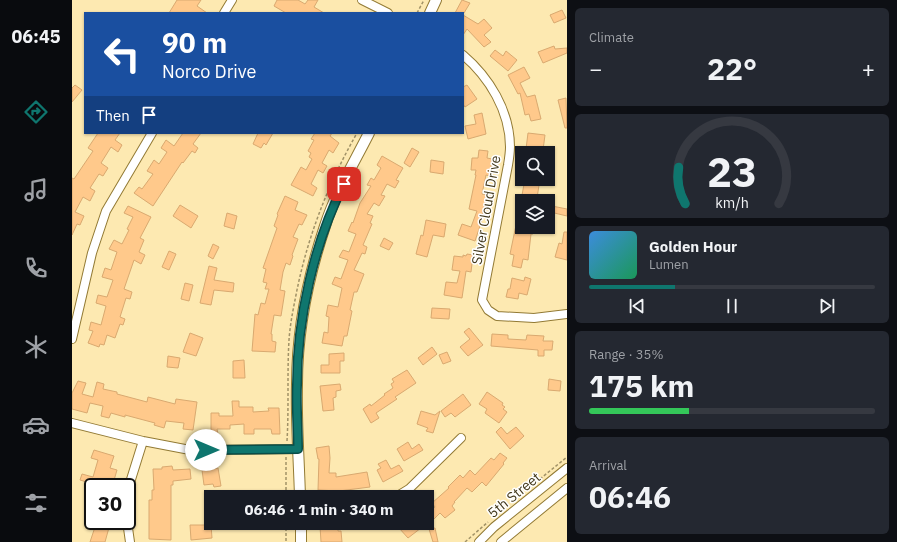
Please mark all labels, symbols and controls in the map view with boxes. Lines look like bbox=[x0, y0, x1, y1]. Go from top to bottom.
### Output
text: 90 m bbox=[162, 24, 227, 61]
text: 06:45 bbox=[11, 25, 61, 48]
icon: left bbox=[96, 28, 148, 80]
text: Climate bbox=[589, 29, 634, 46]
text: 22° bbox=[707, 49, 757, 88]
text: − bbox=[589, 54, 602, 83]
text: + bbox=[862, 54, 875, 83]
text: Norco Drive bbox=[162, 60, 256, 83]
icon: directions bbox=[22, 98, 50, 126]
icon: arrive bbox=[138, 104, 160, 126]
text: Then bbox=[96, 106, 130, 125]
text: 23 bbox=[707, 143, 757, 197]
map controls bbox=[515, 146, 555, 234]
button: search bbox=[515, 146, 555, 186]
street label: Silver Cloud Drive bbox=[468, 154, 505, 266]
pin bbox=[327, 167, 361, 201]
icon: arrive bbox=[333, 173, 355, 195]
icon: music bbox=[22, 176, 50, 204]
text: km/h bbox=[715, 192, 749, 211]
button: layers bbox=[515, 194, 555, 234]
text: Golden Hour bbox=[649, 237, 737, 256]
icon: phone bbox=[22, 254, 50, 282]
text: Lumen bbox=[649, 256, 689, 273]
icon: previous bbox=[626, 295, 648, 317]
icon: pause bbox=[721, 295, 743, 317]
icon: next bbox=[816, 295, 838, 317]
icon: climate bbox=[22, 333, 50, 361]
text: Range · 35% bbox=[589, 346, 663, 363]
text: 175 km bbox=[589, 366, 694, 405]
icon: car bbox=[22, 411, 50, 439]
position arrow bbox=[185, 429, 227, 471]
text: Arrival bbox=[589, 457, 627, 474]
street label: 5th Street bbox=[484, 468, 544, 522]
text: 06:46 bbox=[589, 477, 671, 516]
speed limit sign: 30 bbox=[84, 478, 136, 530]
icon: filters bbox=[22, 489, 50, 517]
text: 06:46 · 1 min · 340 m bbox=[245, 500, 393, 519]

